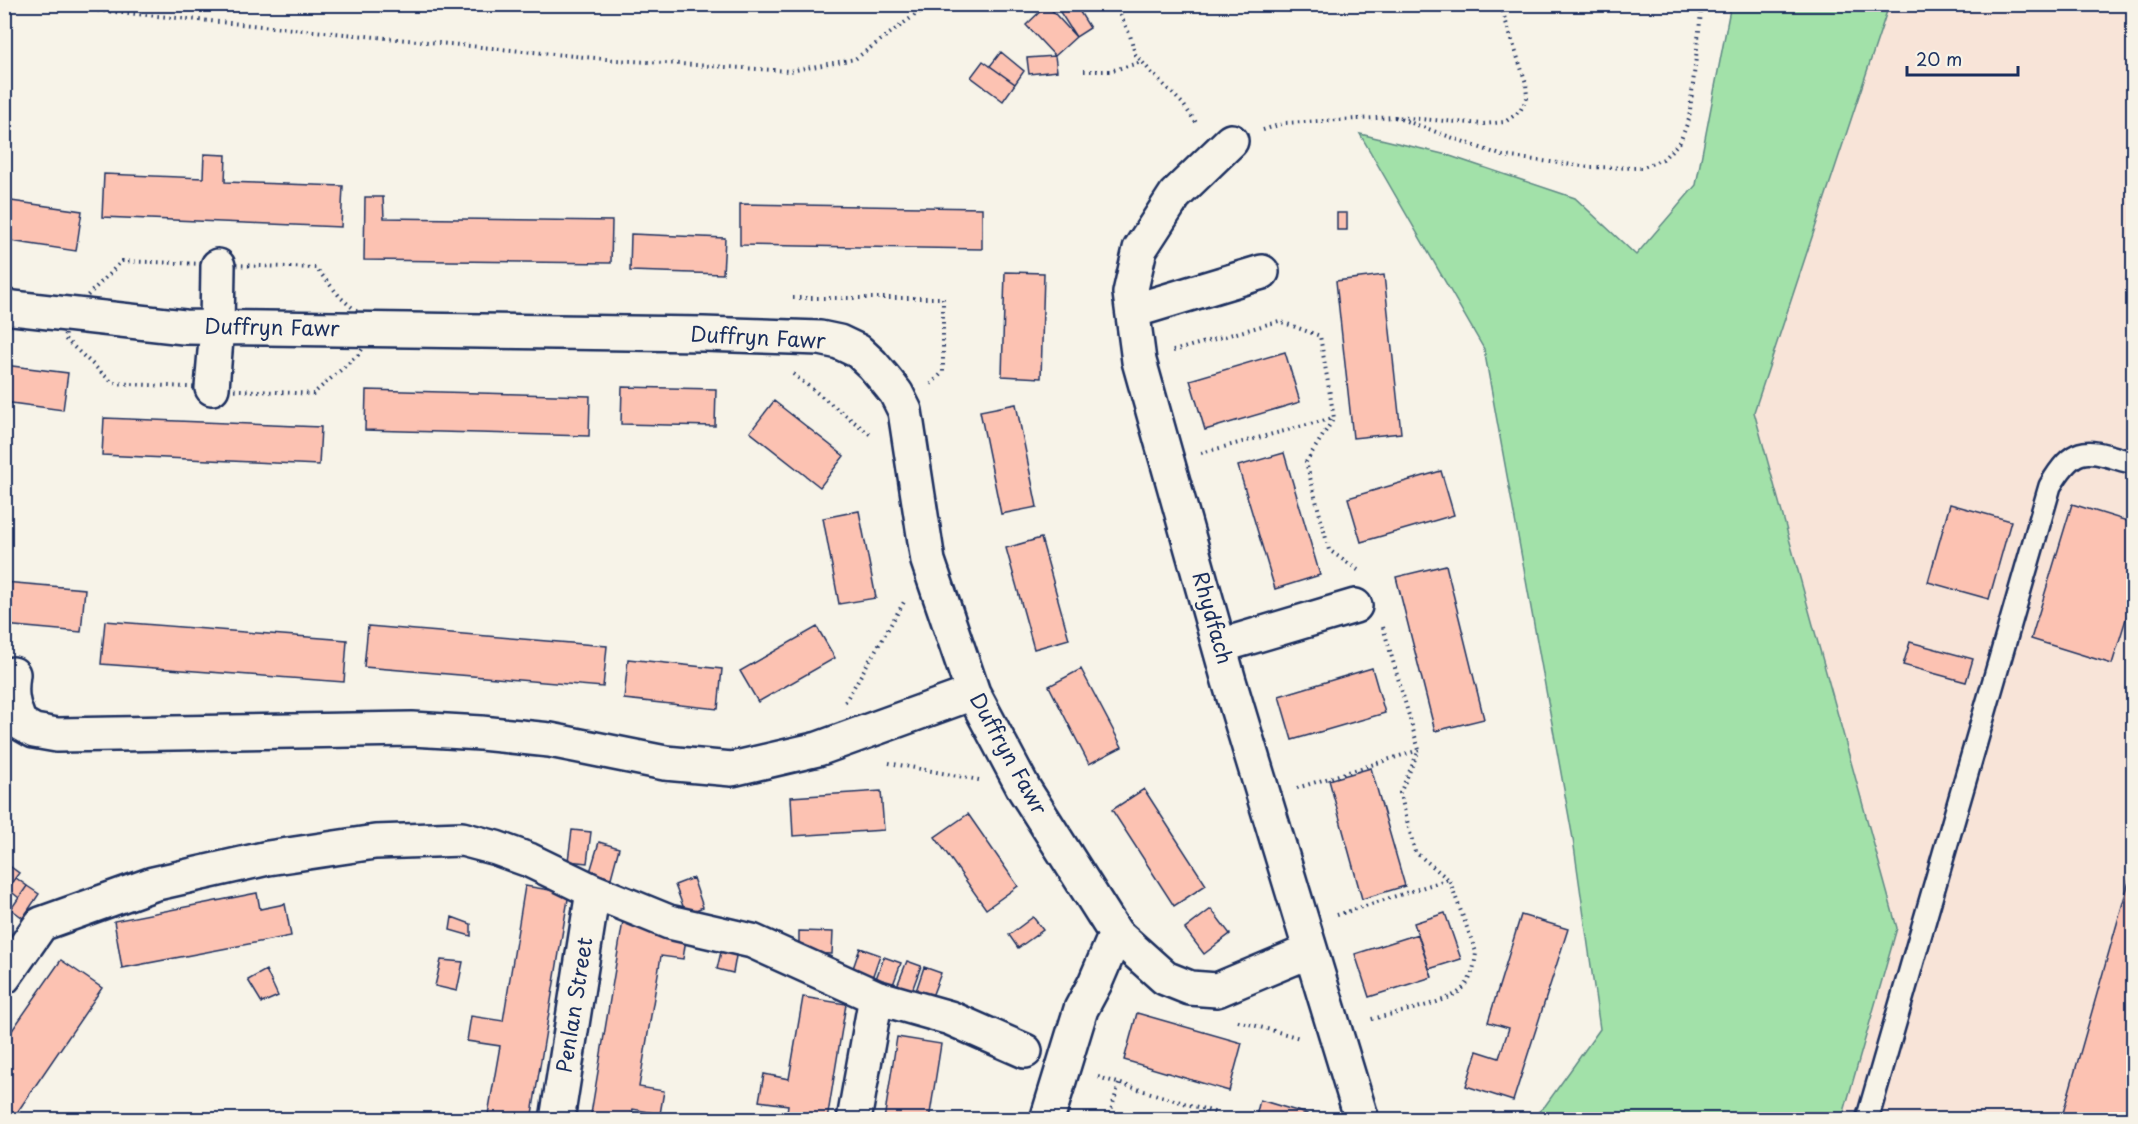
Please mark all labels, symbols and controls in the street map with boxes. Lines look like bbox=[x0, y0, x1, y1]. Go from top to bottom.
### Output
scale bar bbox=[1907, 39, 2018, 77]
text: 20 m bbox=[1916, 45, 1962, 72]
street label: Duffryn Fawr bbox=[204, 309, 340, 343]
street label: Duffryn Fawr bbox=[690, 316, 827, 356]
street label: Rhydfach bbox=[1185, 567, 1242, 668]
street label: Duffryn Fawr bbox=[963, 686, 1057, 820]
street label: Penlan Street bbox=[547, 935, 600, 1075]

